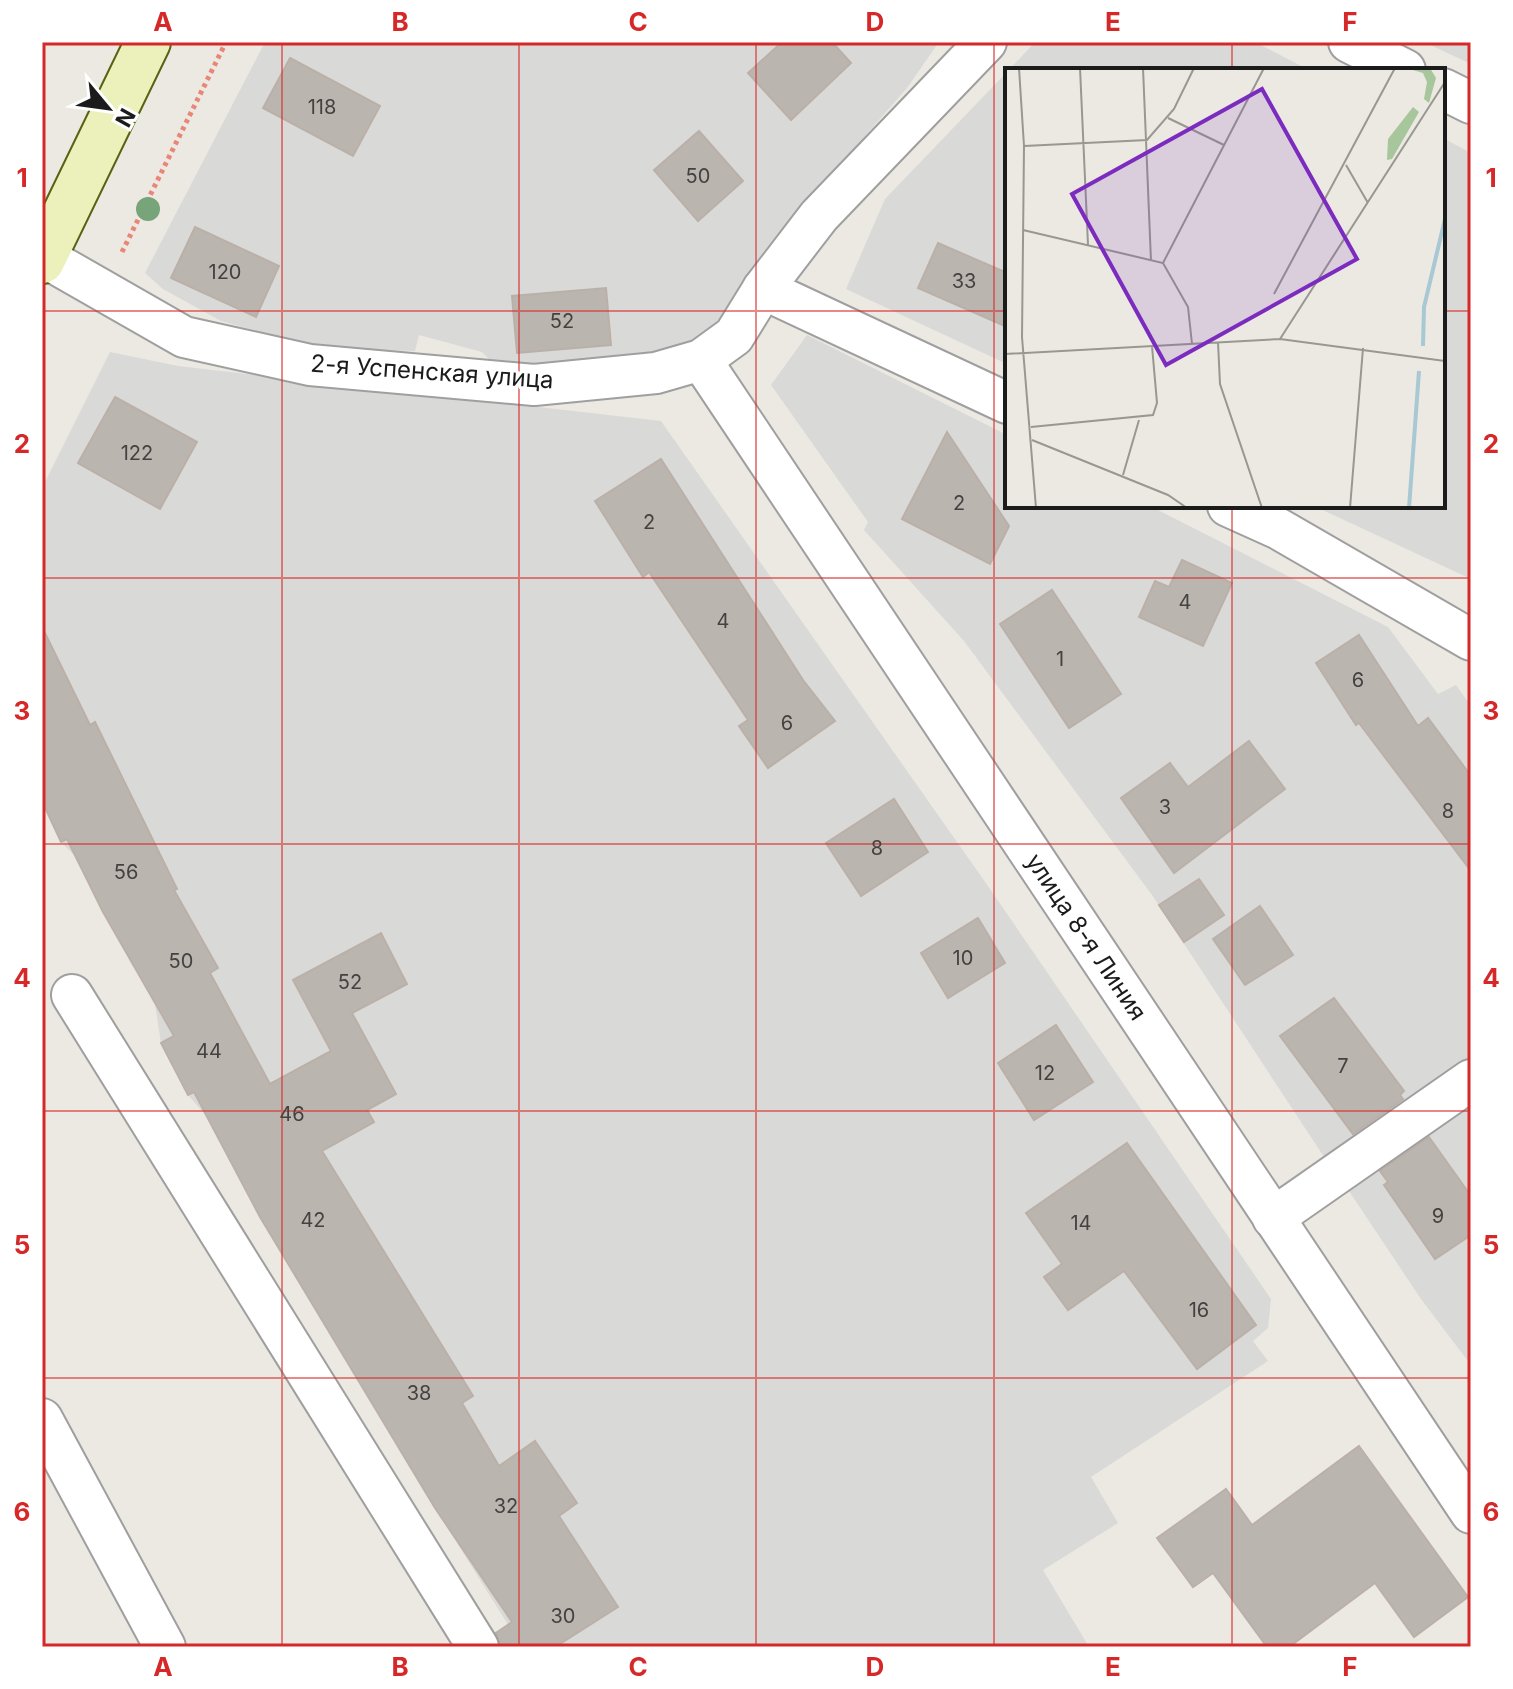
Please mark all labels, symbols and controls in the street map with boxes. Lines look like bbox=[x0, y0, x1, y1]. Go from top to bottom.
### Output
text: A bbox=[153, 6, 173, 37]
text: B bbox=[391, 6, 409, 37]
text: C bbox=[628, 6, 648, 37]
text: D bbox=[866, 6, 884, 37]
text: E bbox=[1105, 6, 1121, 37]
text: F bbox=[1342, 6, 1358, 37]
north arrow bbox=[68, 68, 148, 148]
inset map bbox=[1005, 68, 1445, 508]
house number: 118 bbox=[308, 95, 336, 119]
text: N bbox=[110, 104, 141, 131]
text: 1 bbox=[16, 162, 28, 193]
text: 1 bbox=[1485, 162, 1497, 193]
house number: 50 bbox=[686, 164, 710, 188]
house number: 120 bbox=[209, 260, 241, 284]
house number: 33 bbox=[952, 269, 976, 293]
house number: 52 bbox=[550, 309, 574, 333]
street label: 2-я Успенская улица bbox=[310, 349, 554, 394]
text: 2 bbox=[14, 428, 30, 459]
text: 2 bbox=[1483, 428, 1499, 459]
house number: 122 bbox=[121, 441, 153, 465]
house number: 2 bbox=[953, 491, 965, 515]
house number: 2 bbox=[643, 510, 655, 534]
house number: 4 bbox=[1179, 590, 1191, 614]
house number: 4 bbox=[717, 609, 729, 633]
house number: 1 bbox=[1056, 647, 1064, 671]
house number: 6 bbox=[1352, 668, 1364, 692]
text: 3 bbox=[14, 695, 30, 726]
text: 3 bbox=[1483, 695, 1499, 726]
house number: 6 bbox=[781, 711, 793, 735]
house number: 3 bbox=[1159, 795, 1171, 819]
house number: 8 bbox=[1442, 799, 1454, 823]
house number: 8 bbox=[871, 836, 883, 860]
street label: улица 8-я Линия bbox=[1020, 848, 1153, 1026]
house number: 56 bbox=[114, 860, 138, 884]
house number: 10 bbox=[953, 946, 973, 970]
house number: 50 bbox=[169, 949, 193, 973]
text: 4 bbox=[13, 962, 31, 993]
text: 4 bbox=[1482, 962, 1500, 993]
house number: 52 bbox=[338, 970, 362, 994]
house number: 44 bbox=[196, 1039, 222, 1063]
house number: 7 bbox=[1337, 1054, 1349, 1078]
house number: 12 bbox=[1035, 1061, 1055, 1085]
house number: 46 bbox=[279, 1102, 305, 1126]
house number: 9 bbox=[1432, 1204, 1444, 1228]
house number: 42 bbox=[300, 1208, 326, 1232]
house number: 14 bbox=[1070, 1211, 1092, 1235]
text: 5 bbox=[14, 1229, 30, 1260]
text: 5 bbox=[1483, 1229, 1499, 1260]
house number: 16 bbox=[1189, 1298, 1209, 1322]
house number: 38 bbox=[407, 1381, 431, 1405]
house number: 32 bbox=[494, 1494, 518, 1518]
text: 6 bbox=[14, 1496, 30, 1527]
text: 6 bbox=[1483, 1496, 1499, 1527]
house number: 30 bbox=[551, 1604, 575, 1628]
text: A bbox=[153, 1651, 173, 1682]
text: B bbox=[391, 1651, 409, 1682]
text: C bbox=[628, 1651, 648, 1682]
text: D bbox=[866, 1651, 884, 1682]
text: E bbox=[1105, 1651, 1121, 1682]
text: F bbox=[1342, 1651, 1358, 1682]

